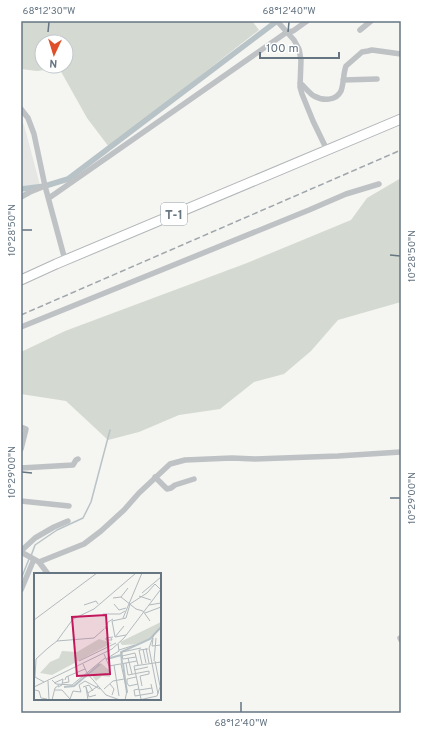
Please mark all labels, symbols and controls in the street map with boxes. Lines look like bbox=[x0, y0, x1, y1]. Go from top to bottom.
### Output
text: 68°12'30"W bbox=[23, 5, 75, 18]
text: 68°12'40"W bbox=[262, 5, 316, 18]
north arrow bbox=[34, 34, 74, 74]
scale bar bbox=[260, 34, 339, 60]
text: 100 m bbox=[266, 41, 299, 57]
text: N bbox=[49, 56, 58, 70]
road number: T-1 bbox=[161, 203, 187, 225]
text: 10°28'50"N bbox=[6, 204, 19, 256]
text: 10°28'50"N bbox=[406, 230, 419, 282]
text: 10°29'00"N bbox=[6, 446, 19, 498]
text: 10°29'00"N bbox=[406, 472, 419, 524]
inset map bbox=[34, 573, 161, 700]
text: 68°12'40"W bbox=[214, 717, 268, 730]

